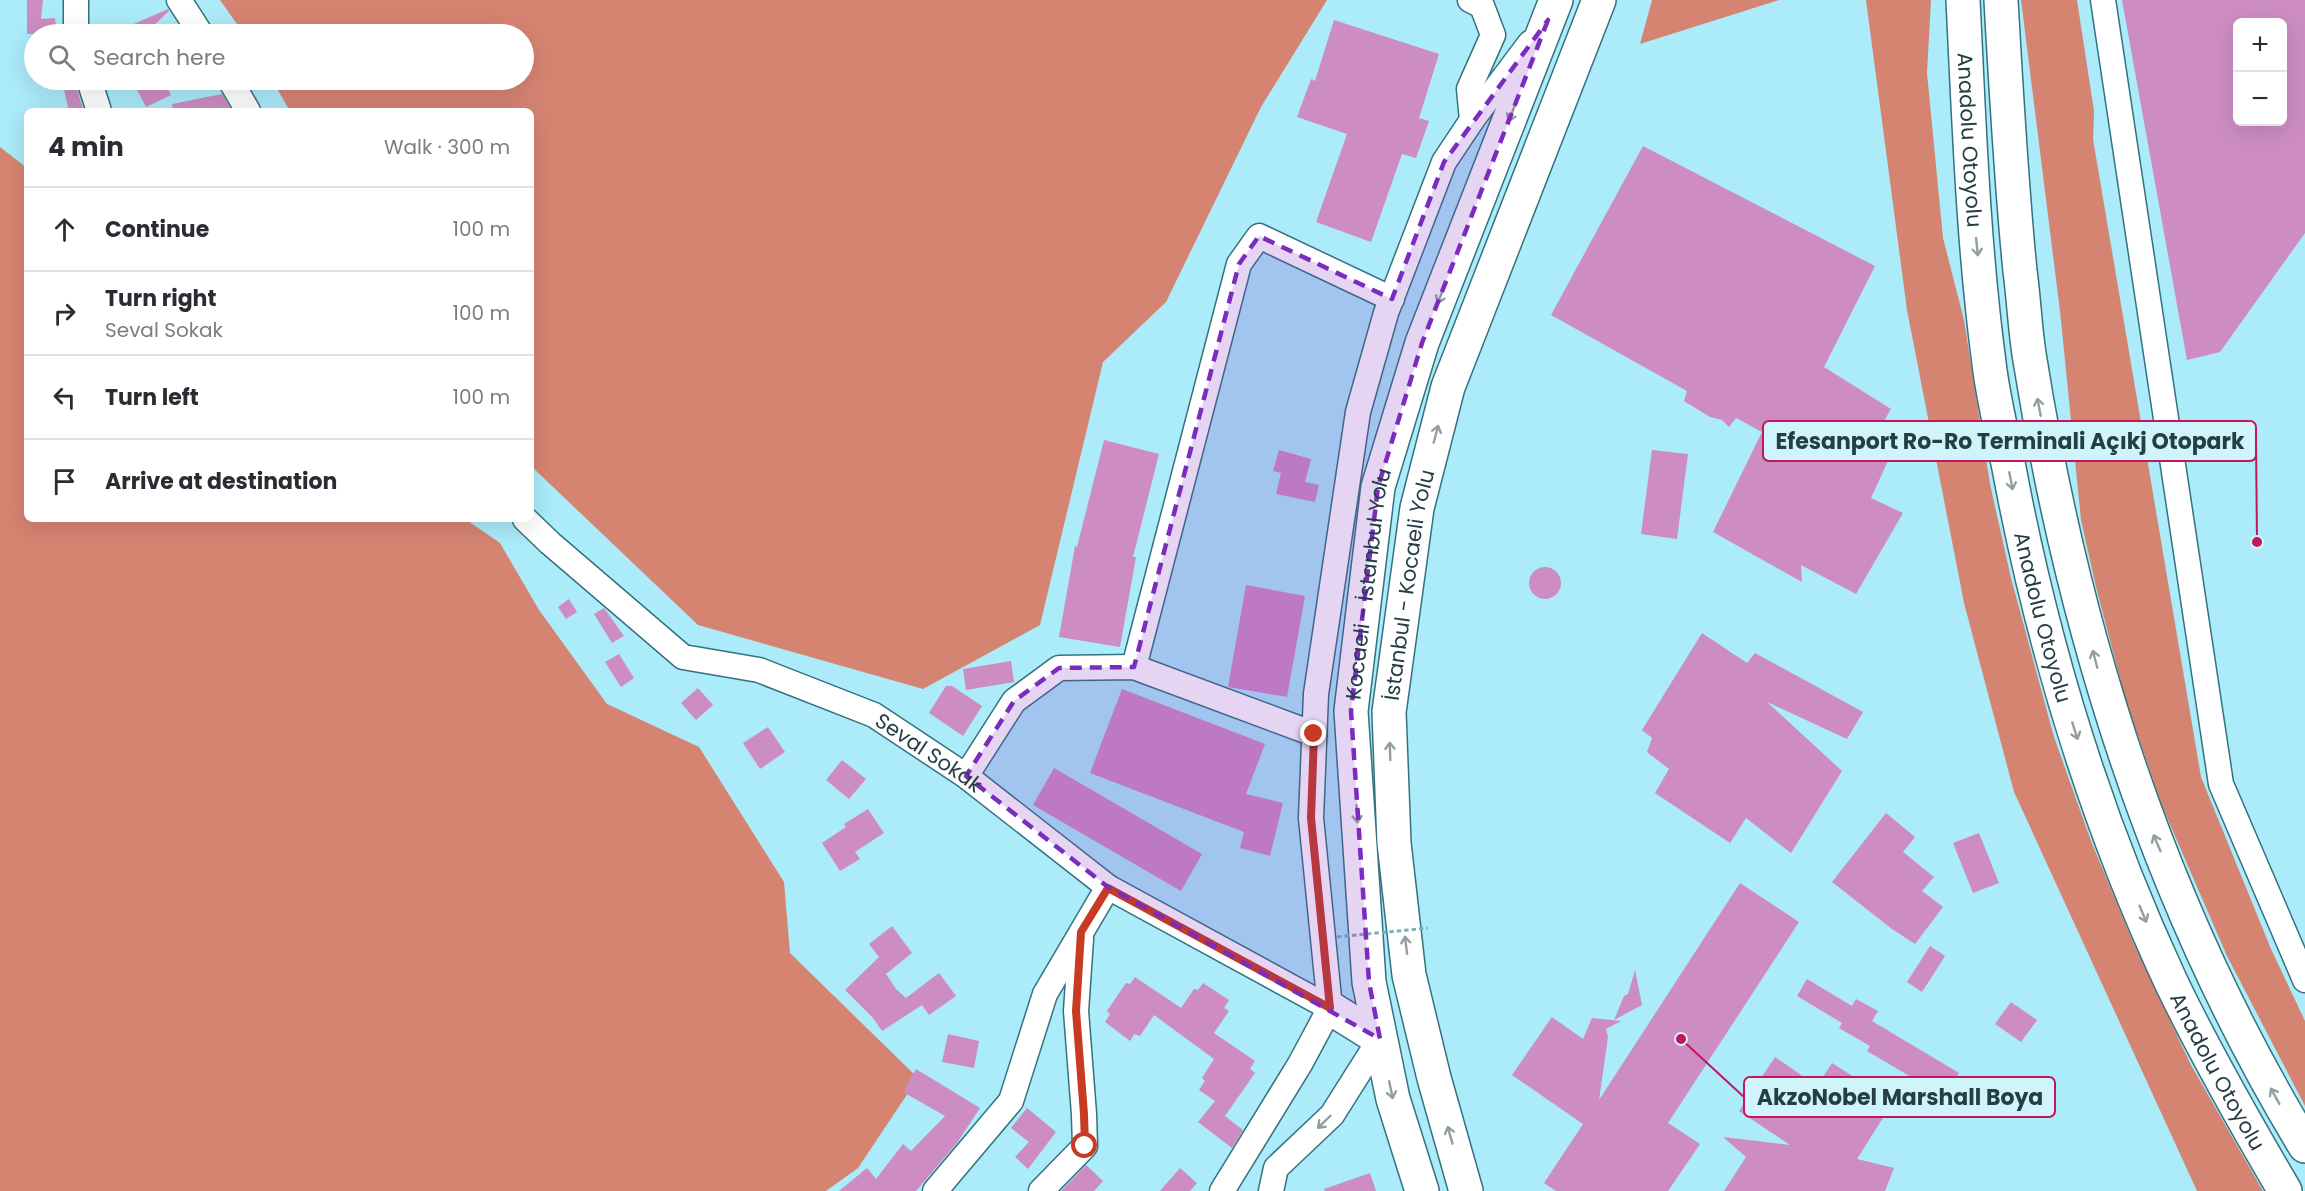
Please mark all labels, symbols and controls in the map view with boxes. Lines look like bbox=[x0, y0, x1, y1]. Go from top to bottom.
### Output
map controls bbox=[2233, 18, 2287, 126]
button: + bbox=[2233, 18, 2287, 72]
search box bbox=[24, 24, 534, 90]
icon: search bbox=[45, 41, 78, 74]
text: Search here bbox=[93, 42, 226, 73]
street label: Anadolu Otoyolu bbox=[1951, 52, 1990, 228]
button: − bbox=[2233, 72, 2287, 126]
one-way arrow bbox=[1506, 103, 1517, 122]
text: 4 min bbox=[48, 129, 124, 165]
text: Walk · 300 m bbox=[384, 133, 510, 161]
icon: ahead bbox=[48, 213, 81, 246]
text: Continue bbox=[105, 214, 209, 245]
text: 100 m bbox=[453, 215, 510, 243]
one-way arrow bbox=[1972, 237, 1983, 256]
text: Turn right bbox=[105, 283, 216, 314]
one-way arrow bbox=[1435, 285, 1446, 303]
icon: right bbox=[48, 297, 81, 330]
text: 100 m bbox=[453, 299, 510, 327]
text: Seval Sokak bbox=[105, 316, 223, 344]
icon: left bbox=[48, 381, 81, 414]
text: Turn left bbox=[105, 382, 199, 413]
text: 100 m bbox=[453, 383, 510, 411]
one-way arrow bbox=[2033, 398, 2044, 417]
callout: Efesanport Ro-Ro Terminali Açıkj Otopark bbox=[1763, 421, 2256, 461]
one-way arrow bbox=[1431, 425, 1442, 444]
text: Efesanport Ro-Ro Terminali Açıkj Otopark bbox=[1775, 426, 2245, 457]
street label: Kocaeli - İstanbul Yolu bbox=[1338, 464, 1398, 701]
icon: arrive bbox=[48, 465, 81, 498]
text: Arrive at destination bbox=[105, 466, 337, 497]
street label: İstanbul - Kocaeli Yolu bbox=[1376, 466, 1441, 702]
one-way arrow bbox=[2006, 471, 2017, 491]
street label: Anadolu Otoyolu bbox=[2008, 529, 2079, 706]
one-way arrow bbox=[2089, 649, 2101, 668]
street label: Seval Sokak bbox=[870, 706, 989, 799]
route end bbox=[1300, 720, 1326, 746]
one-way arrow bbox=[2071, 721, 2082, 740]
one-way arrow bbox=[1385, 741, 1396, 761]
one-way arrow bbox=[1351, 803, 1362, 823]
one-way arrow bbox=[2151, 835, 2162, 853]
one-way arrow bbox=[2138, 905, 2149, 923]
one-way arrow bbox=[1400, 936, 1411, 955]
street label: Anadolu Otoyolu bbox=[2164, 987, 2273, 1155]
callout: AkzoNobel Marshall Boya bbox=[1744, 1077, 2055, 1117]
one-way arrow bbox=[1386, 1080, 1397, 1099]
text: AkzoNobel Marshall Boya bbox=[1757, 1082, 2043, 1113]
one-way arrow bbox=[2269, 1088, 2281, 1105]
one-way arrow bbox=[1317, 1115, 1332, 1129]
one-way arrow bbox=[1444, 1126, 1455, 1145]
route start bbox=[1071, 1132, 1097, 1158]

